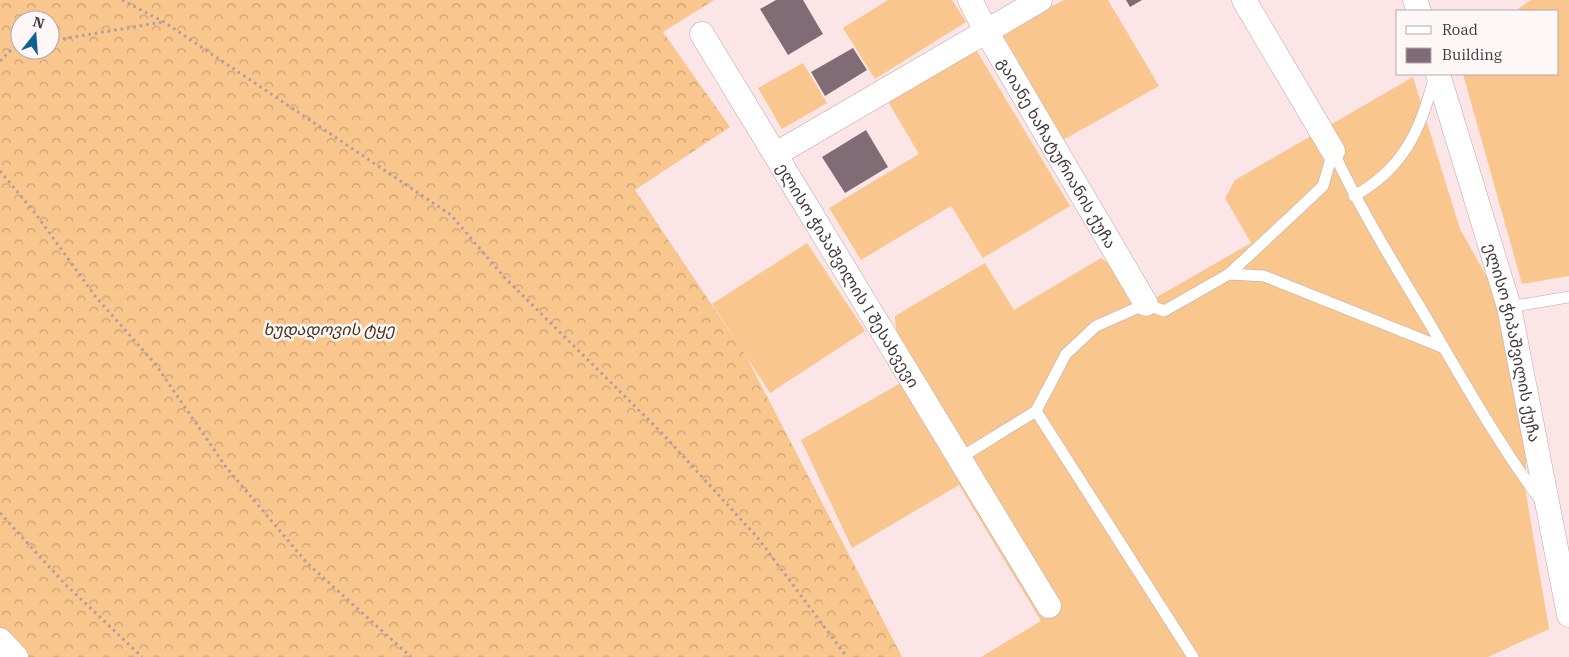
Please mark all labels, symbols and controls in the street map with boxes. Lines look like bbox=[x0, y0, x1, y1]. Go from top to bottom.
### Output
north arrow bbox=[10, 10, 60, 60]
legend bbox=[1396, 10, 1559, 75]
text: N bbox=[31, 12, 47, 33]
text: Road bbox=[1442, 20, 1478, 39]
text: Building bbox=[1442, 45, 1502, 64]
street label: გაიანე ხაჩატურიანის ქუჩა bbox=[993, 54, 1121, 252]
street label: ელისო ჭიპაშვილის I შესახვევი bbox=[772, 159, 924, 391]
street label: ელისო ჭიპაშვილის ქუჩა bbox=[1480, 241, 1545, 444]
park label: ხუდადოვის ტყე bbox=[263, 319, 395, 339]

